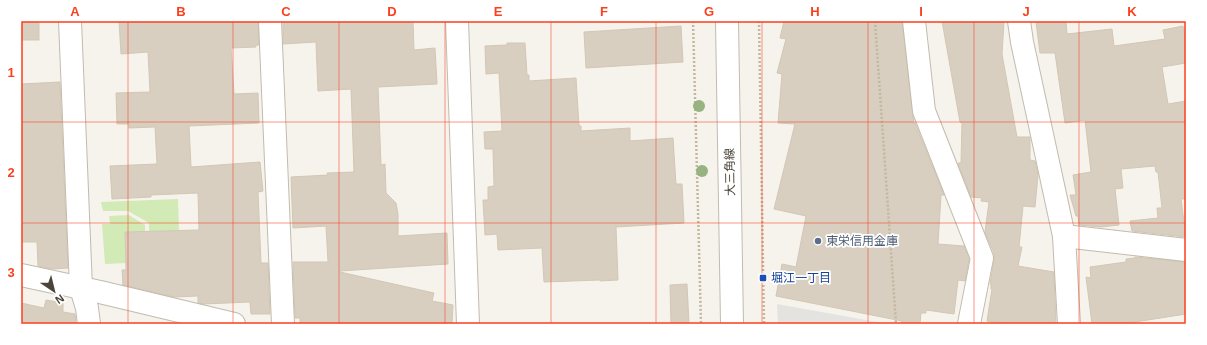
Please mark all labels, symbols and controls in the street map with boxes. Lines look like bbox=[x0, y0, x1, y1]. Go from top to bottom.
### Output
text: A bbox=[70, 4, 80, 19]
text: B bbox=[176, 4, 186, 19]
text: C bbox=[281, 4, 291, 19]
text: D bbox=[387, 4, 397, 19]
text: E bbox=[494, 4, 503, 19]
text: F bbox=[600, 4, 608, 19]
text: G bbox=[704, 4, 714, 19]
text: H bbox=[810, 4, 820, 19]
text: I bbox=[919, 4, 923, 19]
text: J bbox=[1022, 4, 1030, 19]
text: K bbox=[1127, 4, 1137, 19]
text: 1 bbox=[7, 65, 15, 80]
street label: 大三角線 bbox=[723, 148, 737, 196]
text: 2 bbox=[7, 165, 15, 180]
place label: 東栄信用金庫 bbox=[826, 234, 898, 248]
marker: 東栄信用金庫 bbox=[813, 236, 823, 246]
text: 3 bbox=[7, 265, 15, 280]
north arrow bbox=[34, 271, 74, 311]
place label: 堀江一丁目 bbox=[771, 271, 831, 285]
marker: 堀江一丁目 bbox=[758, 273, 768, 283]
text: N bbox=[53, 292, 66, 306]

